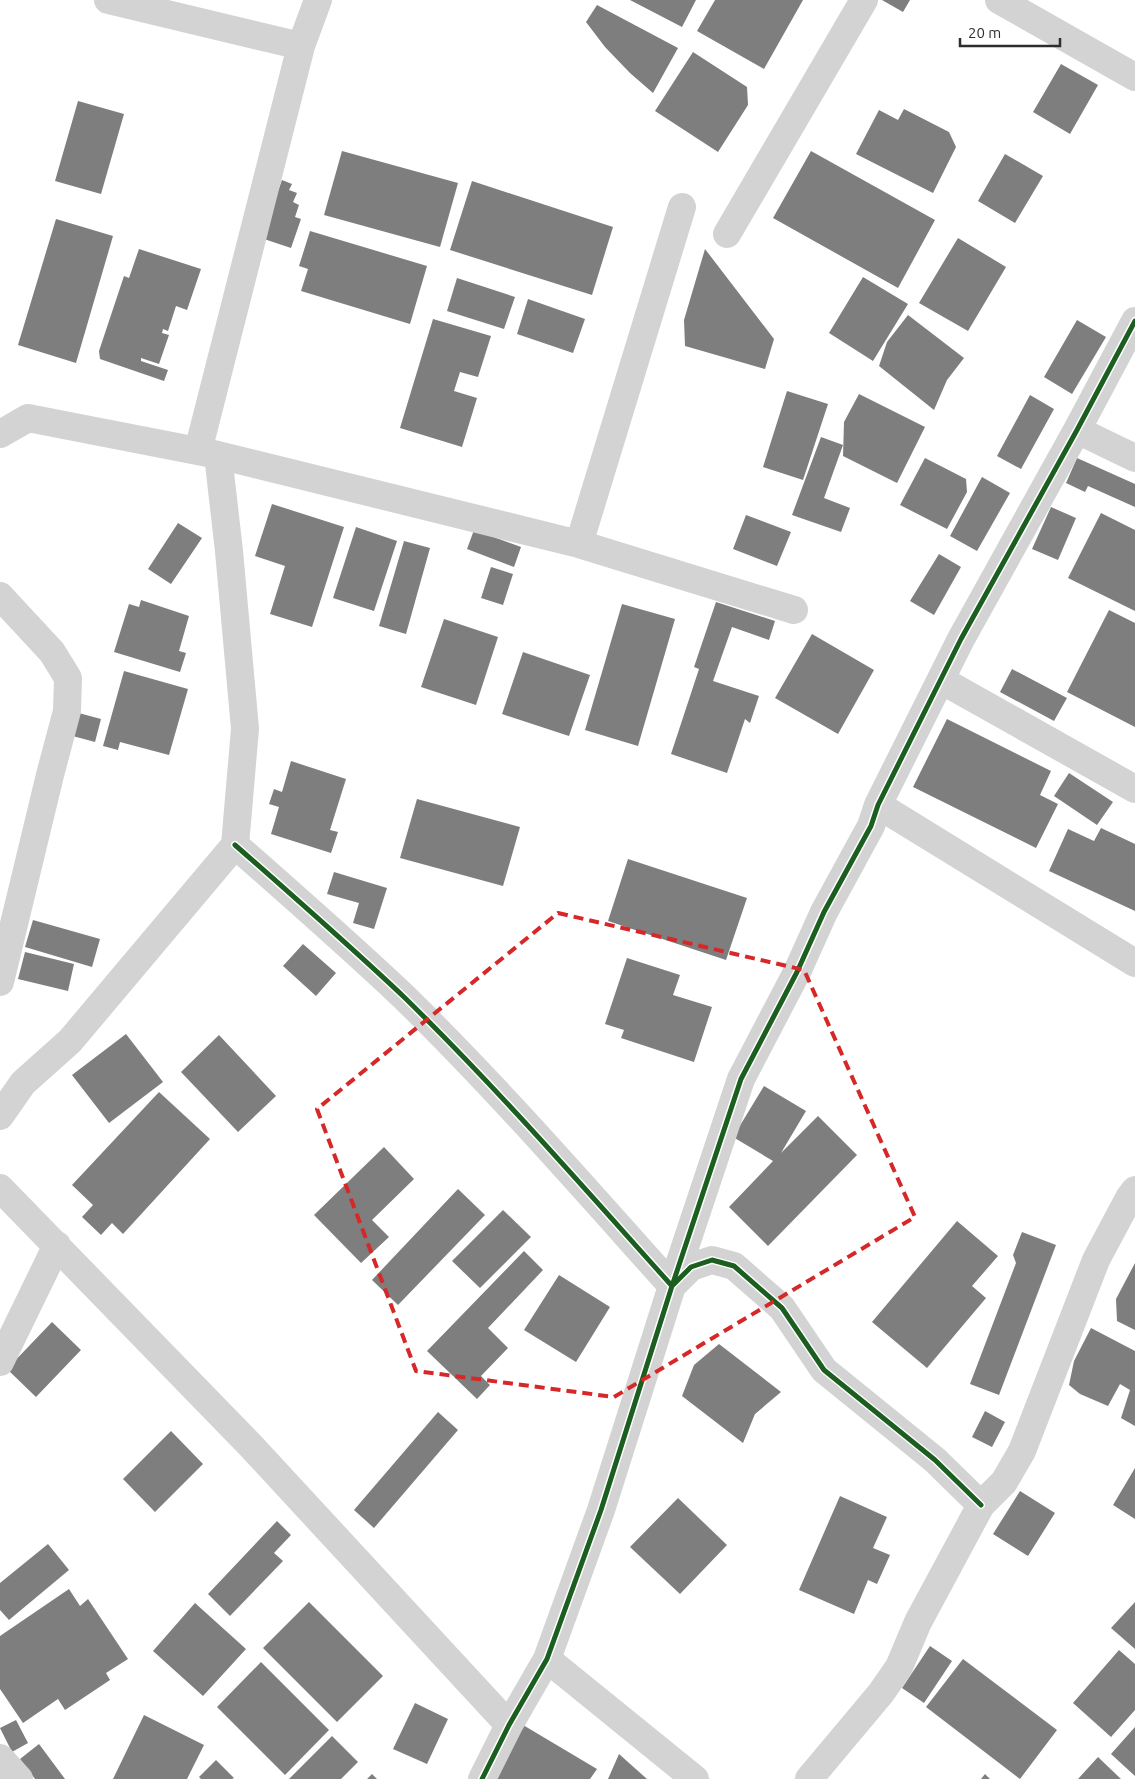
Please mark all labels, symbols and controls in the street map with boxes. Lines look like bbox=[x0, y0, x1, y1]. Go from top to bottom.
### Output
scale bar bbox=[960, 15, 1060, 47]
text: 20 m bbox=[968, 24, 1001, 41]

